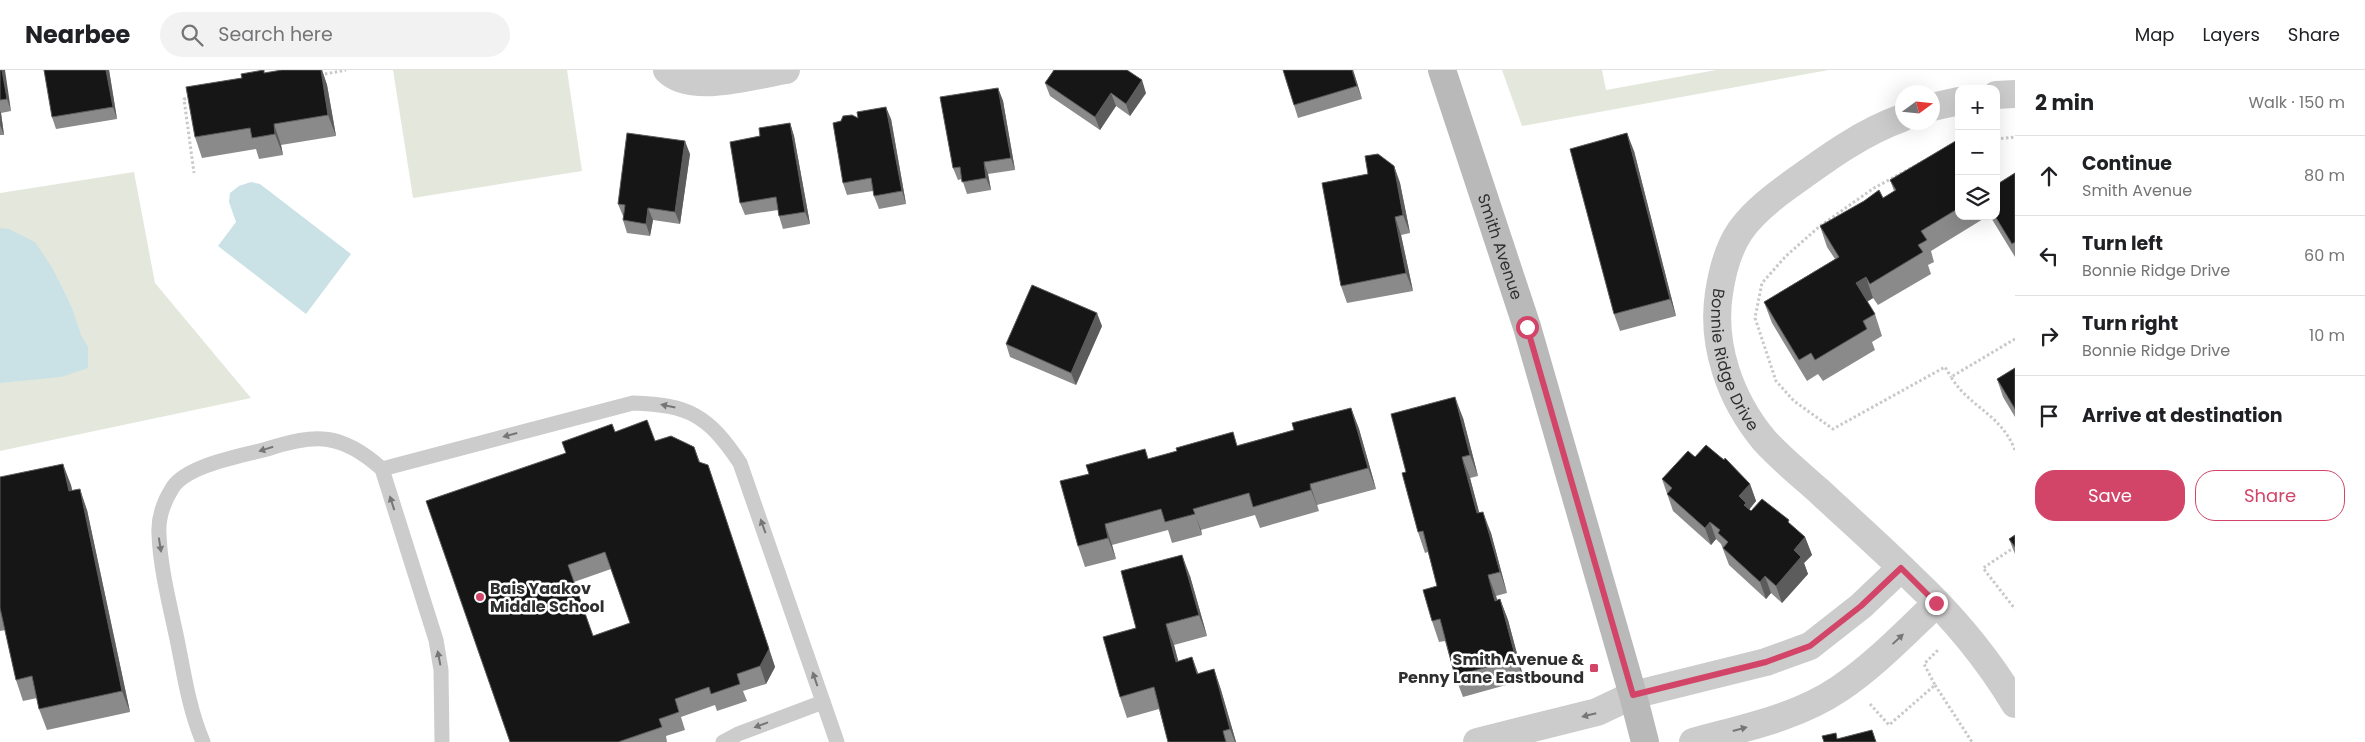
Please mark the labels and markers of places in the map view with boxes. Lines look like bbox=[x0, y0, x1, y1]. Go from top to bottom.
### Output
place label: Bais Yaakov Middle School bbox=[490, 577, 605, 618]
marker: Bais Yaakov Middle School bbox=[474, 591, 486, 603]
place label: Smith Avenue & Penny Lane Eastbound bbox=[1398, 648, 1584, 689]
marker: Smith Avenue & Penny Lane Eastbound bbox=[1588, 662, 1600, 674]

